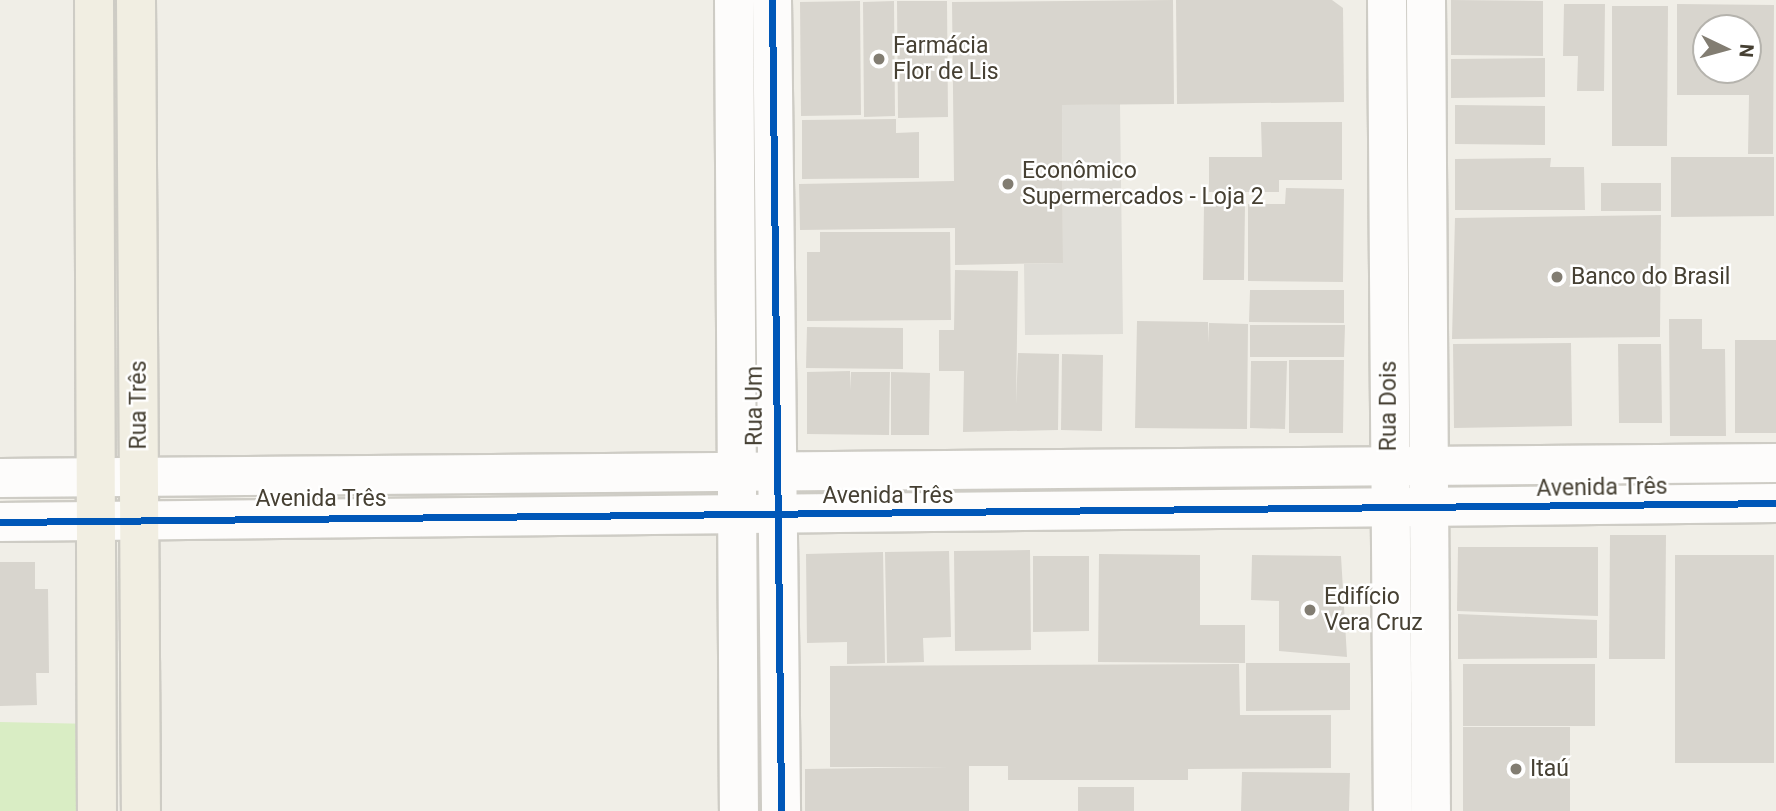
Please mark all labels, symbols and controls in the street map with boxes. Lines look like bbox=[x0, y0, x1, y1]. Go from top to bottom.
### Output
north arrow bbox=[1692, 14, 1762, 84]
place label: Farmácia Flor de Lis bbox=[893, 32, 999, 86]
text: N bbox=[1734, 43, 1758, 58]
marker: Farmácia Flor de Lis bbox=[871, 51, 887, 67]
place label: Econômico Supermercados - Loja 2 bbox=[1022, 157, 1264, 211]
marker: Econômico Supermercados - Loja 2 bbox=[1000, 176, 1016, 192]
place label: Banco do Brasil bbox=[1571, 263, 1730, 291]
marker: Banco do Brasil bbox=[1549, 269, 1565, 285]
street label: Rua Três bbox=[125, 360, 153, 450]
street label: Rua Dois bbox=[1375, 361, 1403, 451]
street label: Rua Um bbox=[741, 366, 769, 446]
street label: Avenida Três bbox=[1536, 473, 1668, 503]
street label: Avenida Três bbox=[822, 482, 954, 510]
street label: Avenida Três bbox=[255, 485, 387, 513]
place label: Edifício Vera Cruz bbox=[1324, 583, 1423, 637]
marker: Edifício Vera Cruz bbox=[1302, 602, 1318, 618]
place label: Itaú bbox=[1530, 755, 1569, 783]
marker: Itaú bbox=[1508, 761, 1524, 777]

